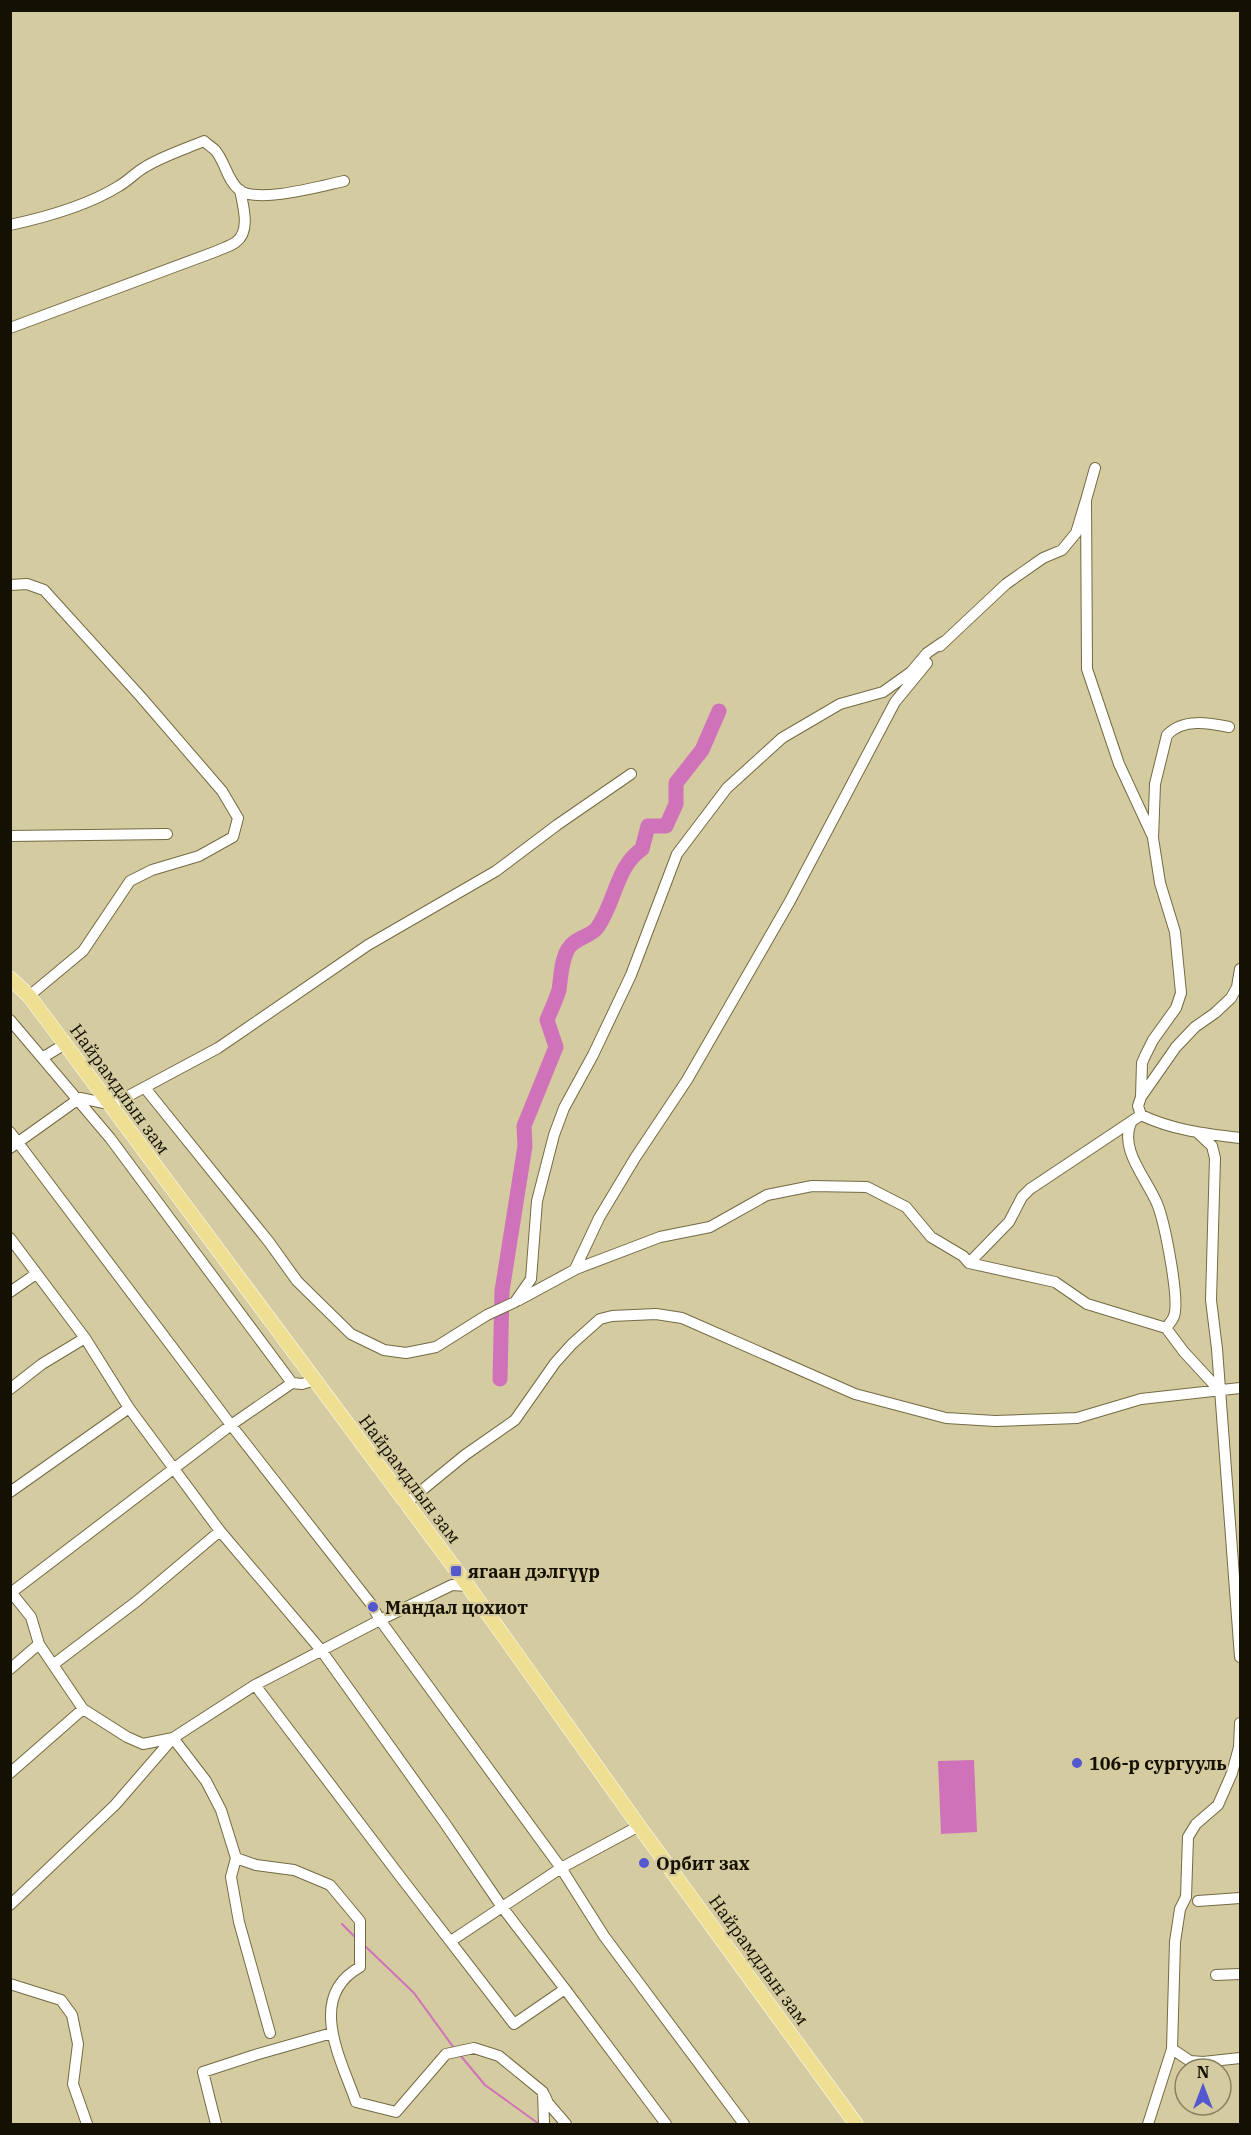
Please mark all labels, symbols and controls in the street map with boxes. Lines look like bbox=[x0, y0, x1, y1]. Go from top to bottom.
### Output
street label: Найрамдлын зам bbox=[65, 1019, 175, 1159]
street label: Найрамдлын зам bbox=[354, 1410, 466, 1548]
place label: ягаан дэлгүүр bbox=[468, 1560, 600, 1583]
marker: ягаан дэлгүүр bbox=[449, 1564, 463, 1578]
place label: Мандал цохиот bbox=[385, 1596, 528, 1619]
marker: Мандал цохиот bbox=[366, 1600, 380, 1614]
place label: 106-р сургууль bbox=[1089, 1752, 1227, 1775]
marker: 106-р сургууль bbox=[1070, 1756, 1084, 1770]
place label: Орбит зах bbox=[656, 1852, 750, 1875]
marker: Орбит зах bbox=[637, 1856, 651, 1870]
street label: Найрамдлын зам bbox=[704, 1890, 814, 2030]
north arrow bbox=[1173, 2057, 1233, 2117]
text: N bbox=[1197, 2062, 1209, 2082]

